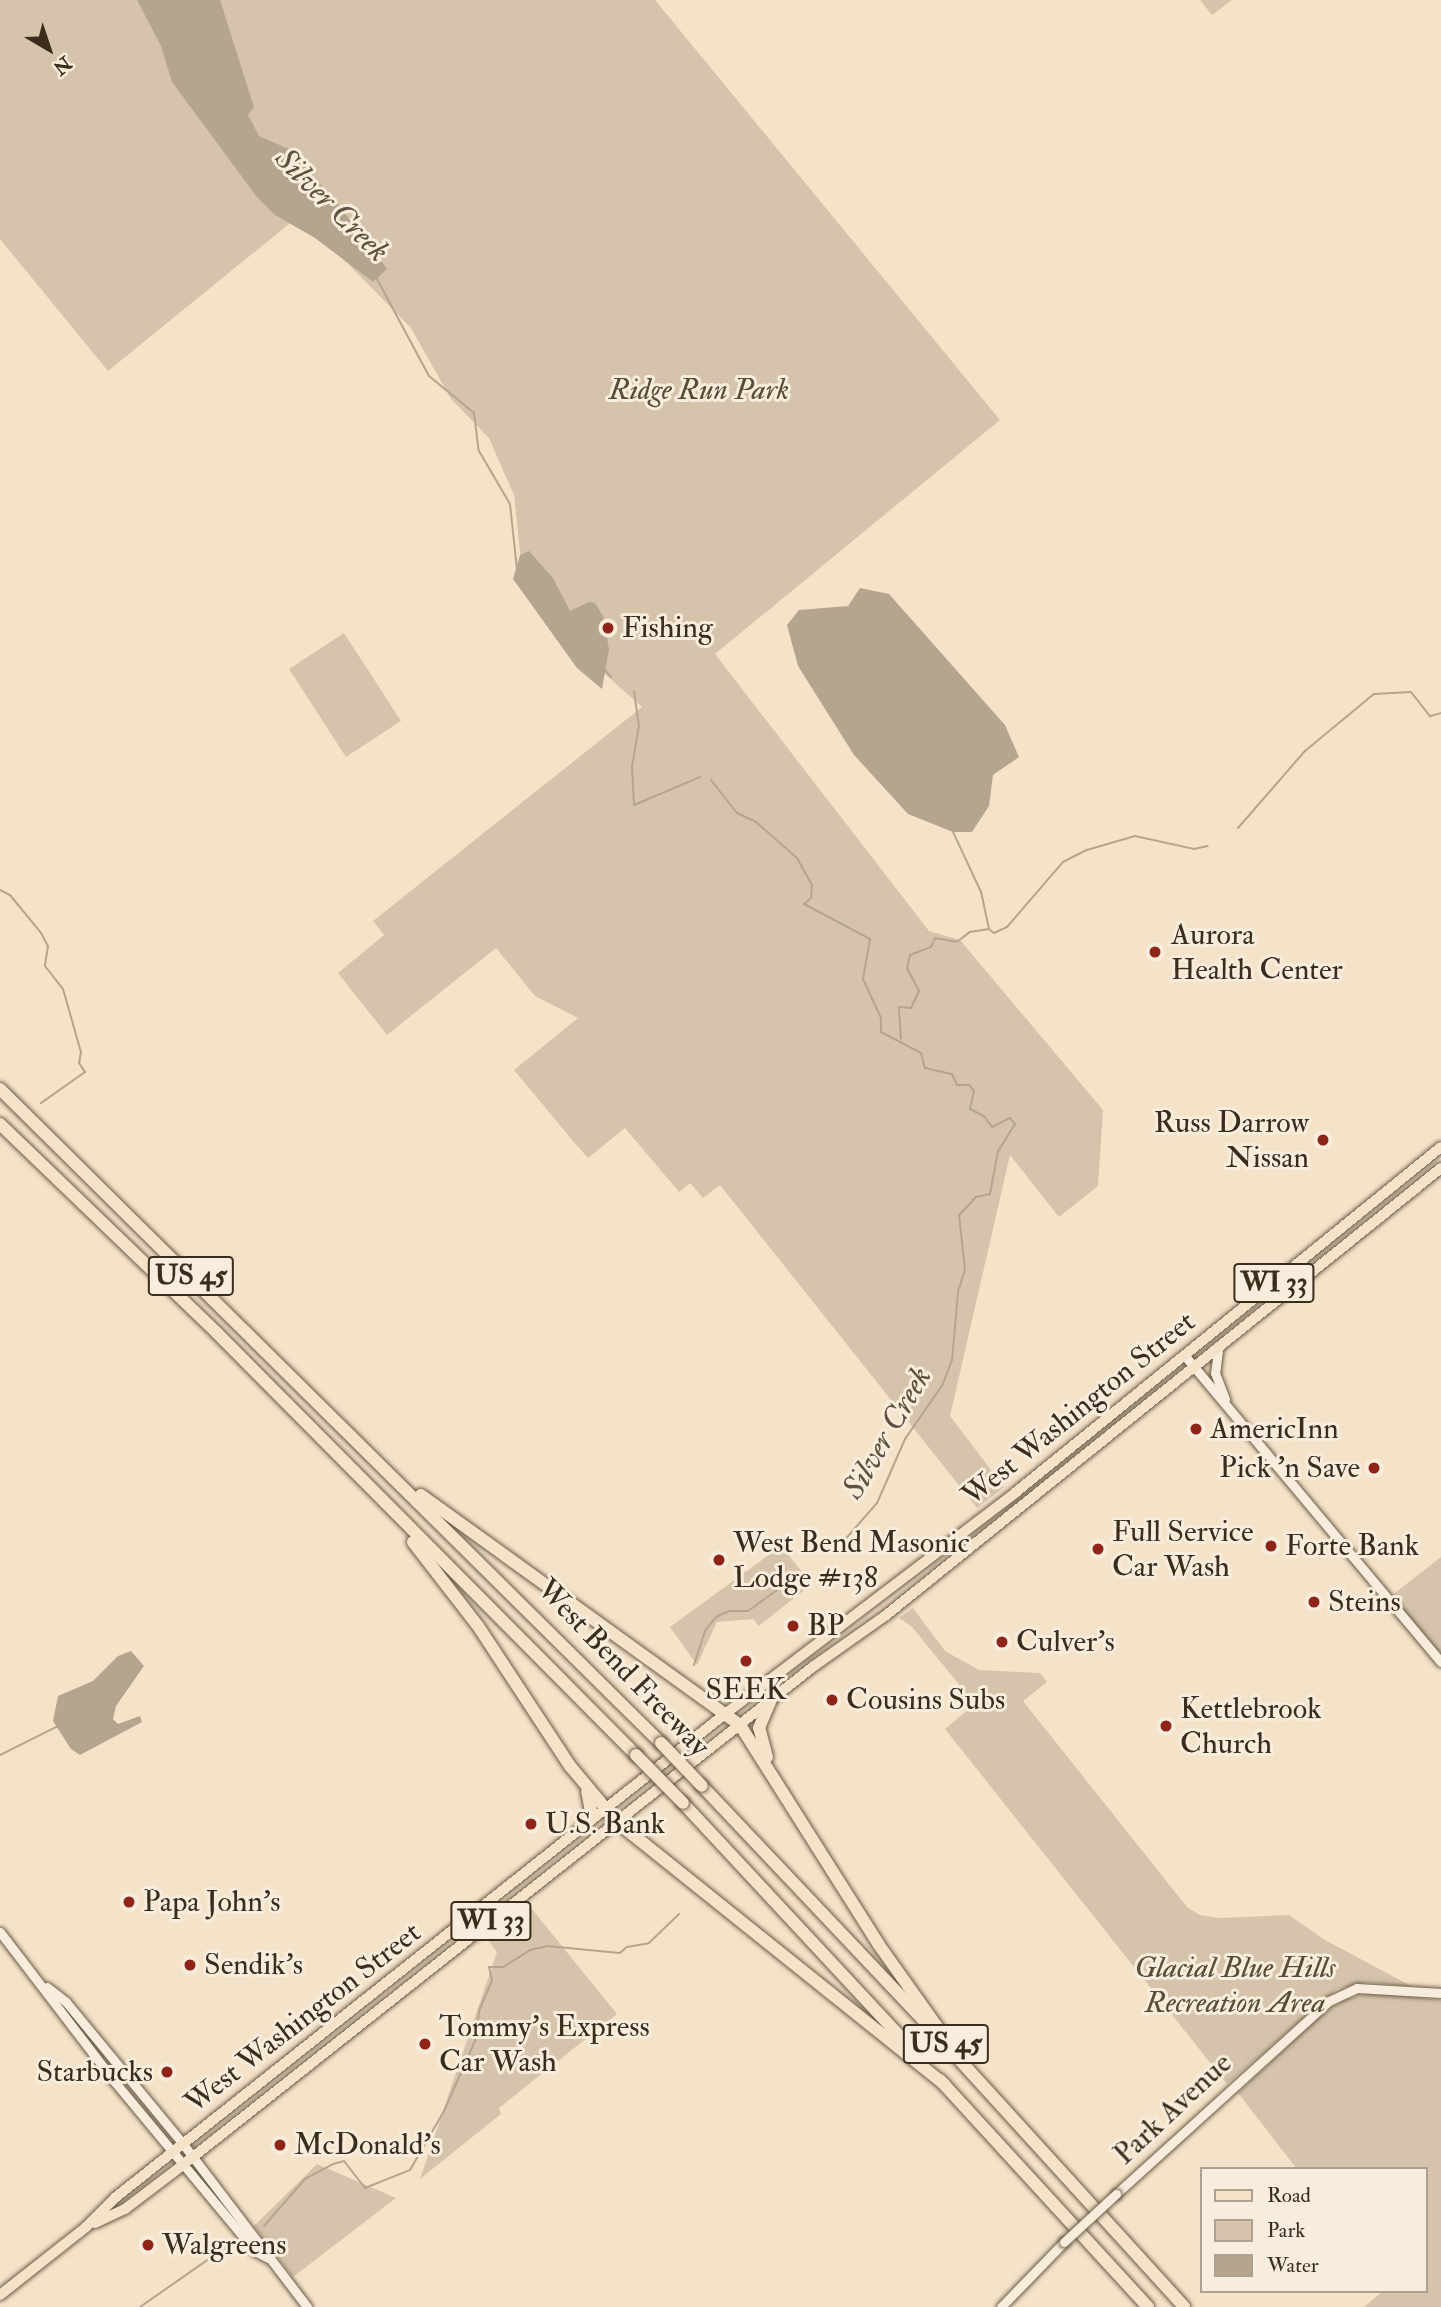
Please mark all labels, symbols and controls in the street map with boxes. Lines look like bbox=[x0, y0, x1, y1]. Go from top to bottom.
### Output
north arrow bbox=[14, 14, 84, 84]
text: N bbox=[48, 51, 76, 80]
water label: Silver Creek bbox=[267, 140, 397, 270]
park label: Ridge Run Park bbox=[609, 372, 789, 408]
place label: Fishing bbox=[622, 610, 713, 646]
marker: Fishing bbox=[600, 620, 616, 636]
place label: Aurora Health Center bbox=[1171, 917, 1343, 988]
marker: Aurora Health Center bbox=[1145, 942, 1165, 962]
place label: Russ Darrow Nissan bbox=[1154, 1105, 1309, 1176]
marker: Russ Darrow Nissan bbox=[1315, 1132, 1331, 1148]
road number: US 45 bbox=[147, 1252, 235, 1300]
road number: WI 33 bbox=[1232, 1258, 1316, 1308]
street label: West Washington Street bbox=[955, 1304, 1203, 1514]
water label: Silver Creek bbox=[834, 1360, 940, 1506]
place label: AmericInn bbox=[1210, 1411, 1339, 1447]
marker: AmericInn bbox=[1188, 1421, 1204, 1437]
place label: Pick 'n Save bbox=[1219, 1450, 1360, 1486]
marker: Pick 'n Save bbox=[1366, 1460, 1382, 1476]
place label: Full Service Car Wash bbox=[1112, 1514, 1253, 1584]
place label: West Bend Masonic Lodge #138 bbox=[733, 1525, 970, 1596]
place label: Forte Bank bbox=[1285, 1528, 1419, 1564]
marker: Forte Bank bbox=[1263, 1538, 1279, 1554]
marker: Full Service Car Wash bbox=[1090, 1541, 1106, 1557]
marker: West Bend Masonic Lodge #138 bbox=[711, 1552, 727, 1568]
street label: West Bend Freeway bbox=[529, 1572, 717, 1764]
place label: Steins bbox=[1328, 1584, 1401, 1620]
marker: Steins bbox=[1306, 1594, 1322, 1610]
place label: BP bbox=[807, 1608, 844, 1644]
marker: BP bbox=[785, 1618, 801, 1634]
place label: Culver's bbox=[1016, 1624, 1115, 1660]
marker: Culver's bbox=[994, 1634, 1010, 1650]
marker: SEEK bbox=[738, 1653, 754, 1669]
place label: SEEK bbox=[706, 1672, 786, 1708]
place label: Cousins Subs bbox=[846, 1682, 1005, 1718]
place label: Kettlebrook Church bbox=[1180, 1691, 1322, 1762]
marker: Cousins Subs bbox=[824, 1692, 840, 1708]
marker: Kettlebrook Church bbox=[1158, 1718, 1174, 1734]
place label: U.S. Bank bbox=[545, 1806, 665, 1842]
marker: U.S. Bank bbox=[523, 1816, 539, 1832]
place label: Papa John's bbox=[143, 1884, 280, 1920]
marker: Papa John's bbox=[121, 1894, 137, 1910]
road number: WI 33 bbox=[449, 1896, 533, 1946]
street label: West Washington Street bbox=[178, 1915, 428, 2121]
place label: Sendik's bbox=[204, 1947, 303, 1983]
park label: Glacial Blue Hills Recreation Area bbox=[1134, 1950, 1336, 2021]
marker: Sendik's bbox=[182, 1957, 198, 1973]
place label: Tommy's Express Car Wash bbox=[439, 2009, 650, 2080]
road number: US 45 bbox=[902, 2020, 990, 2068]
marker: Tommy's Express Car Wash bbox=[417, 2036, 433, 2052]
street label: Park Avenue bbox=[1107, 2045, 1239, 2173]
place label: Starbucks bbox=[36, 2054, 153, 2090]
marker: Starbucks bbox=[159, 2064, 175, 2080]
place label: McDonald's bbox=[294, 2127, 441, 2163]
marker: McDonald's bbox=[272, 2137, 288, 2153]
legend bbox=[1200, 2167, 1427, 2293]
text: Road bbox=[1267, 2182, 1311, 2209]
text: Park bbox=[1267, 2217, 1305, 2244]
place label: Walgreens bbox=[162, 2227, 287, 2263]
marker: Walgreens bbox=[140, 2237, 156, 2253]
text: Water bbox=[1267, 2252, 1319, 2279]

